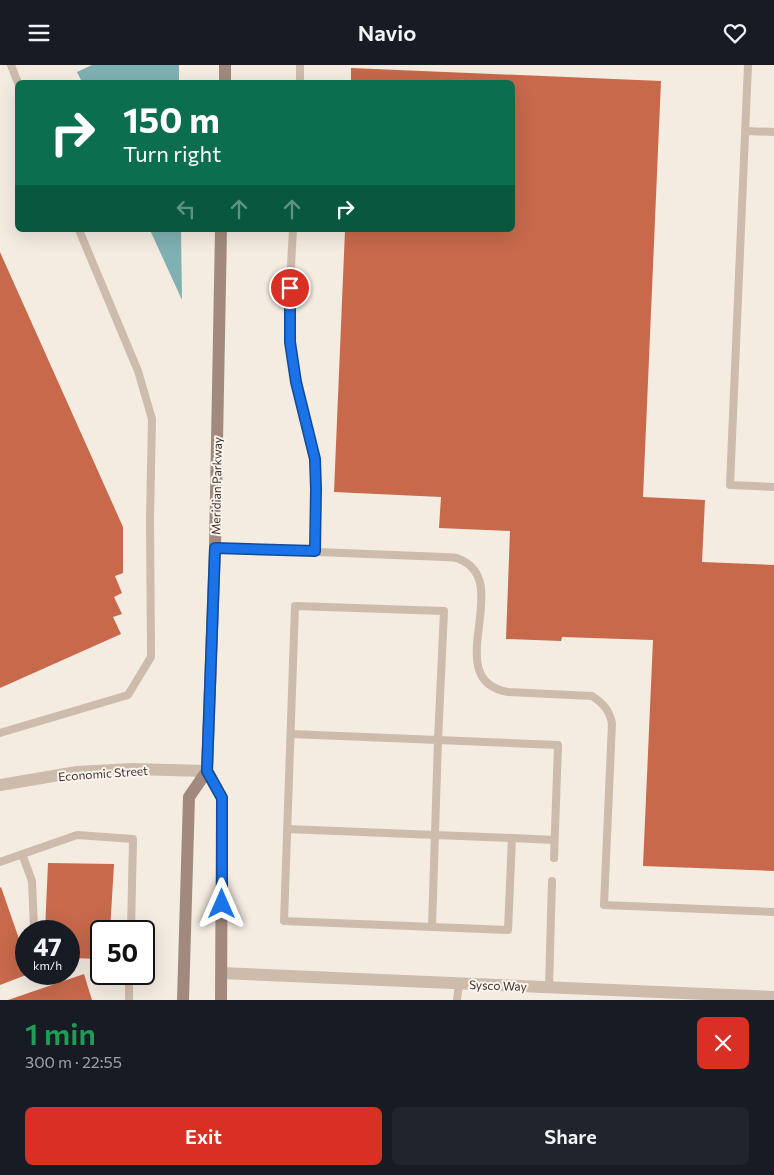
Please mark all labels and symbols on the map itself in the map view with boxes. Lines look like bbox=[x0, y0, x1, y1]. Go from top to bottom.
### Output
pin bbox=[269, 267, 311, 309]
street label: Meridian Parkway bbox=[208, 437, 224, 535]
street label: Economic Street bbox=[58, 763, 148, 783]
position arrow bbox=[195, 877, 247, 929]
speed limit sign: 50 bbox=[90, 920, 155, 985]
street label: Sysco Way bbox=[469, 977, 527, 993]

